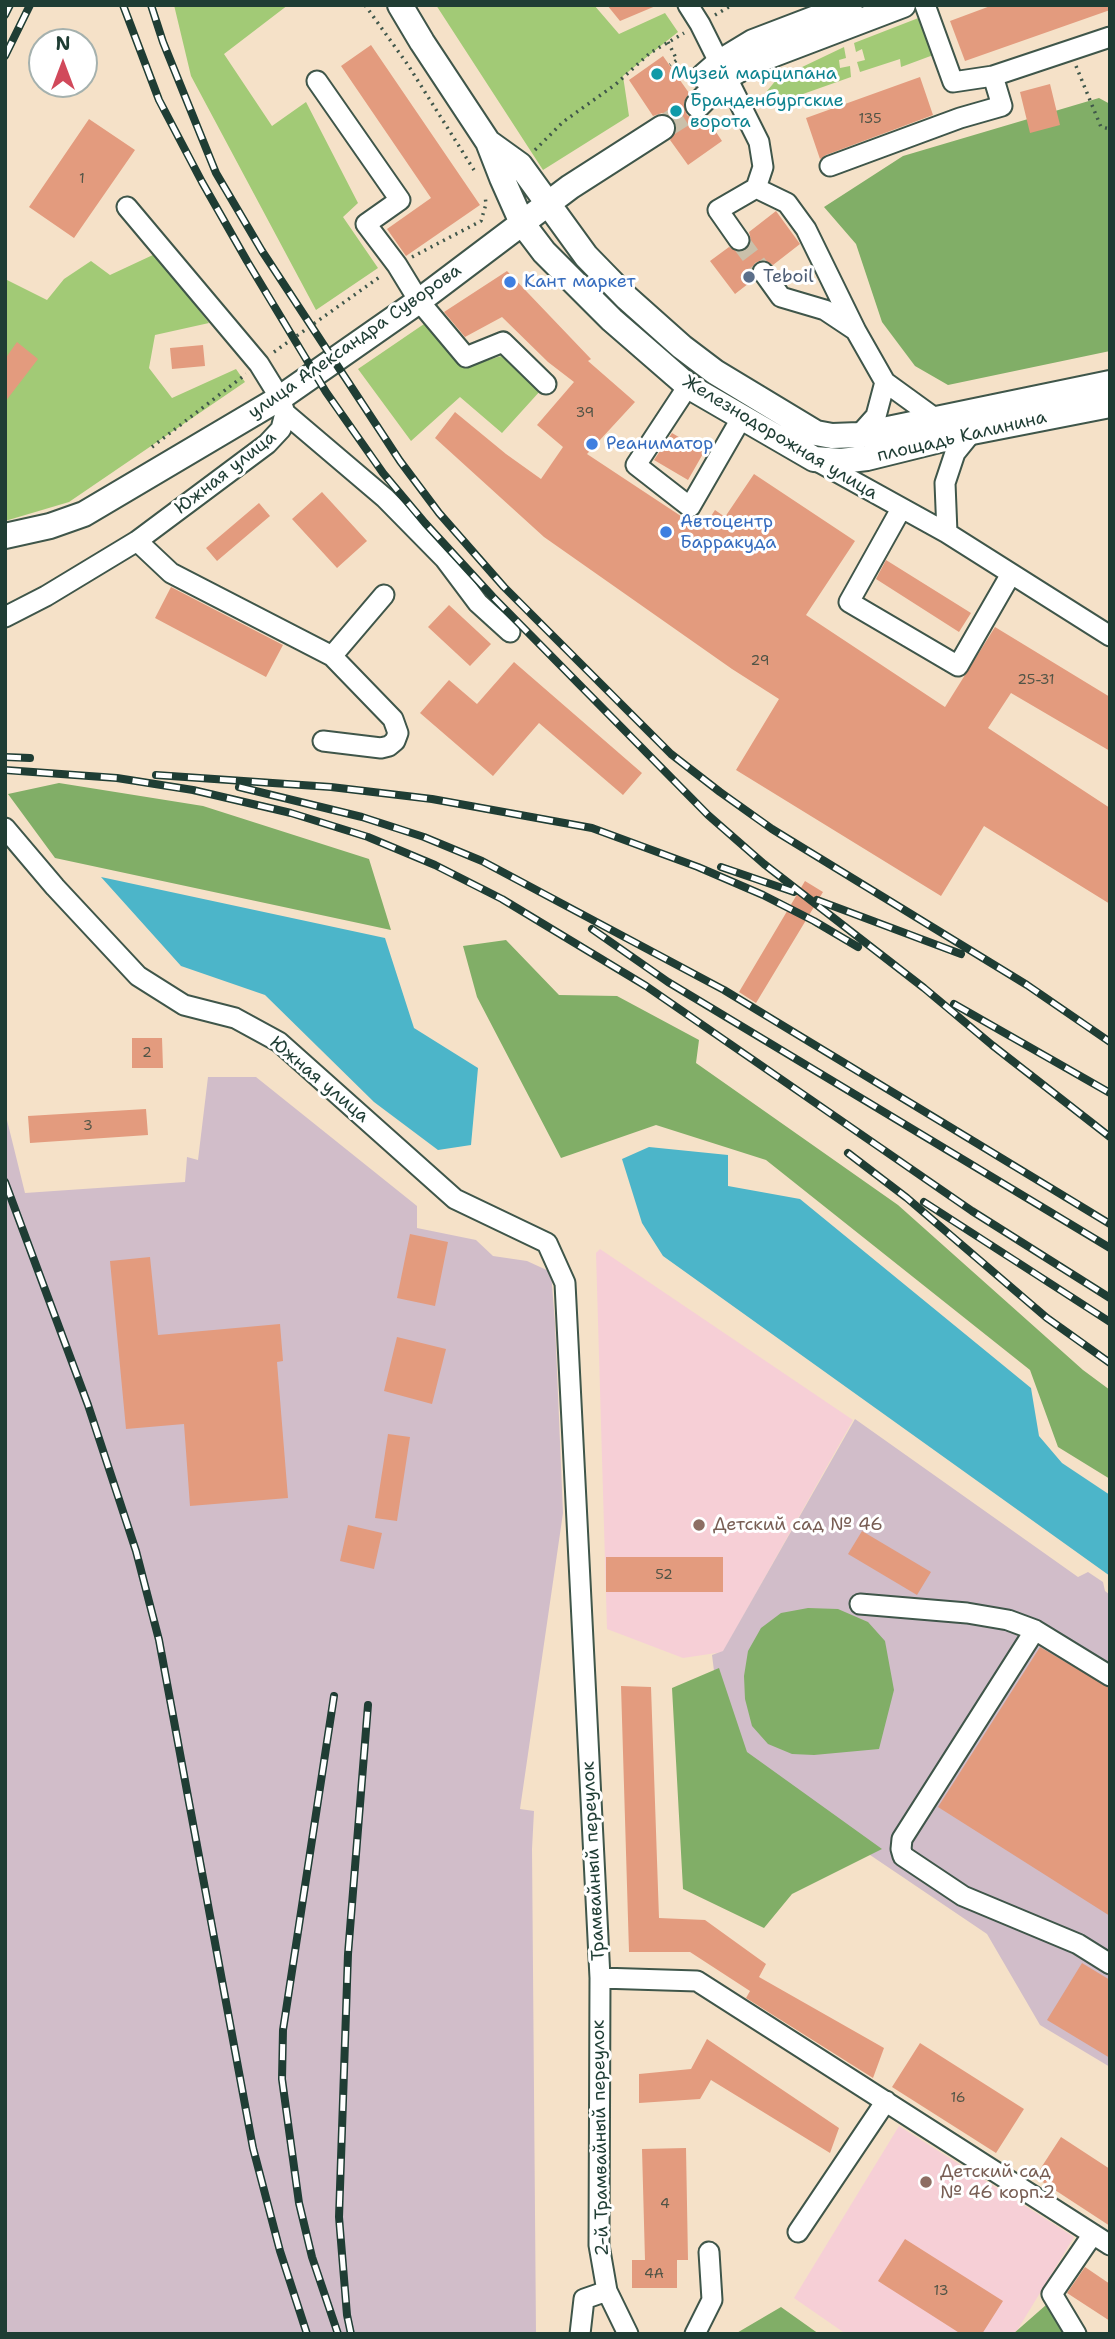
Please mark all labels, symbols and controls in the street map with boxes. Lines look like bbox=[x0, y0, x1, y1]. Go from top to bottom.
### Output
north arrow bbox=[28, 28, 98, 98]
text: N bbox=[55, 31, 71, 56]
place label: Музей марципана bbox=[671, 63, 837, 85]
marker: Музей марципана bbox=[649, 66, 665, 82]
place label: Бранденбургские ворота bbox=[690, 90, 844, 132]
marker: Бранденбургские ворота bbox=[668, 103, 684, 119]
house number: 135 bbox=[858, 111, 882, 127]
house number: 1 bbox=[79, 171, 85, 187]
street label: улица Александра Суворова bbox=[244, 260, 466, 424]
place label: Teboil bbox=[763, 266, 814, 288]
marker: Teboil bbox=[741, 269, 757, 285]
place label: Кант маркет bbox=[524, 271, 636, 293]
marker: Кант маркет bbox=[502, 274, 518, 290]
street label: Железнодорожная улица bbox=[679, 371, 881, 505]
house number: 39 bbox=[576, 405, 594, 421]
street label: площадь Калинина bbox=[875, 407, 1049, 467]
street label: Южная улица bbox=[171, 427, 281, 519]
place label: Реаниматор bbox=[606, 433, 713, 455]
marker: Реаниматор bbox=[584, 436, 600, 452]
place label: Автоцентр Барракуда bbox=[680, 511, 777, 554]
marker: Автоцентр Барракуда bbox=[658, 524, 674, 540]
house number: 29 bbox=[751, 653, 769, 669]
house number: 25-31 bbox=[1017, 672, 1055, 688]
street label: Южная улица bbox=[265, 1032, 373, 1128]
house number: 2 bbox=[142, 1045, 152, 1061]
house number: 3 bbox=[83, 1118, 93, 1134]
place label: Детский сад № 46 bbox=[713, 1514, 883, 1536]
marker: Детский сад № 46 bbox=[691, 1517, 707, 1533]
house number: 52 bbox=[655, 1567, 673, 1583]
street label: Трамвайный переулок bbox=[578, 1761, 610, 1961]
street label: 2-й Трамвайный переулок bbox=[588, 2020, 614, 2256]
house number: 16 bbox=[950, 2090, 966, 2106]
place label: Детский сад № 46 корп.2 bbox=[940, 2161, 1055, 2204]
marker: Детский сад № 46 корп.2 bbox=[918, 2174, 934, 2190]
house number: 4 bbox=[660, 2196, 670, 2212]
house number: 4А bbox=[644, 2266, 664, 2282]
house number: 13 bbox=[934, 2283, 948, 2299]

